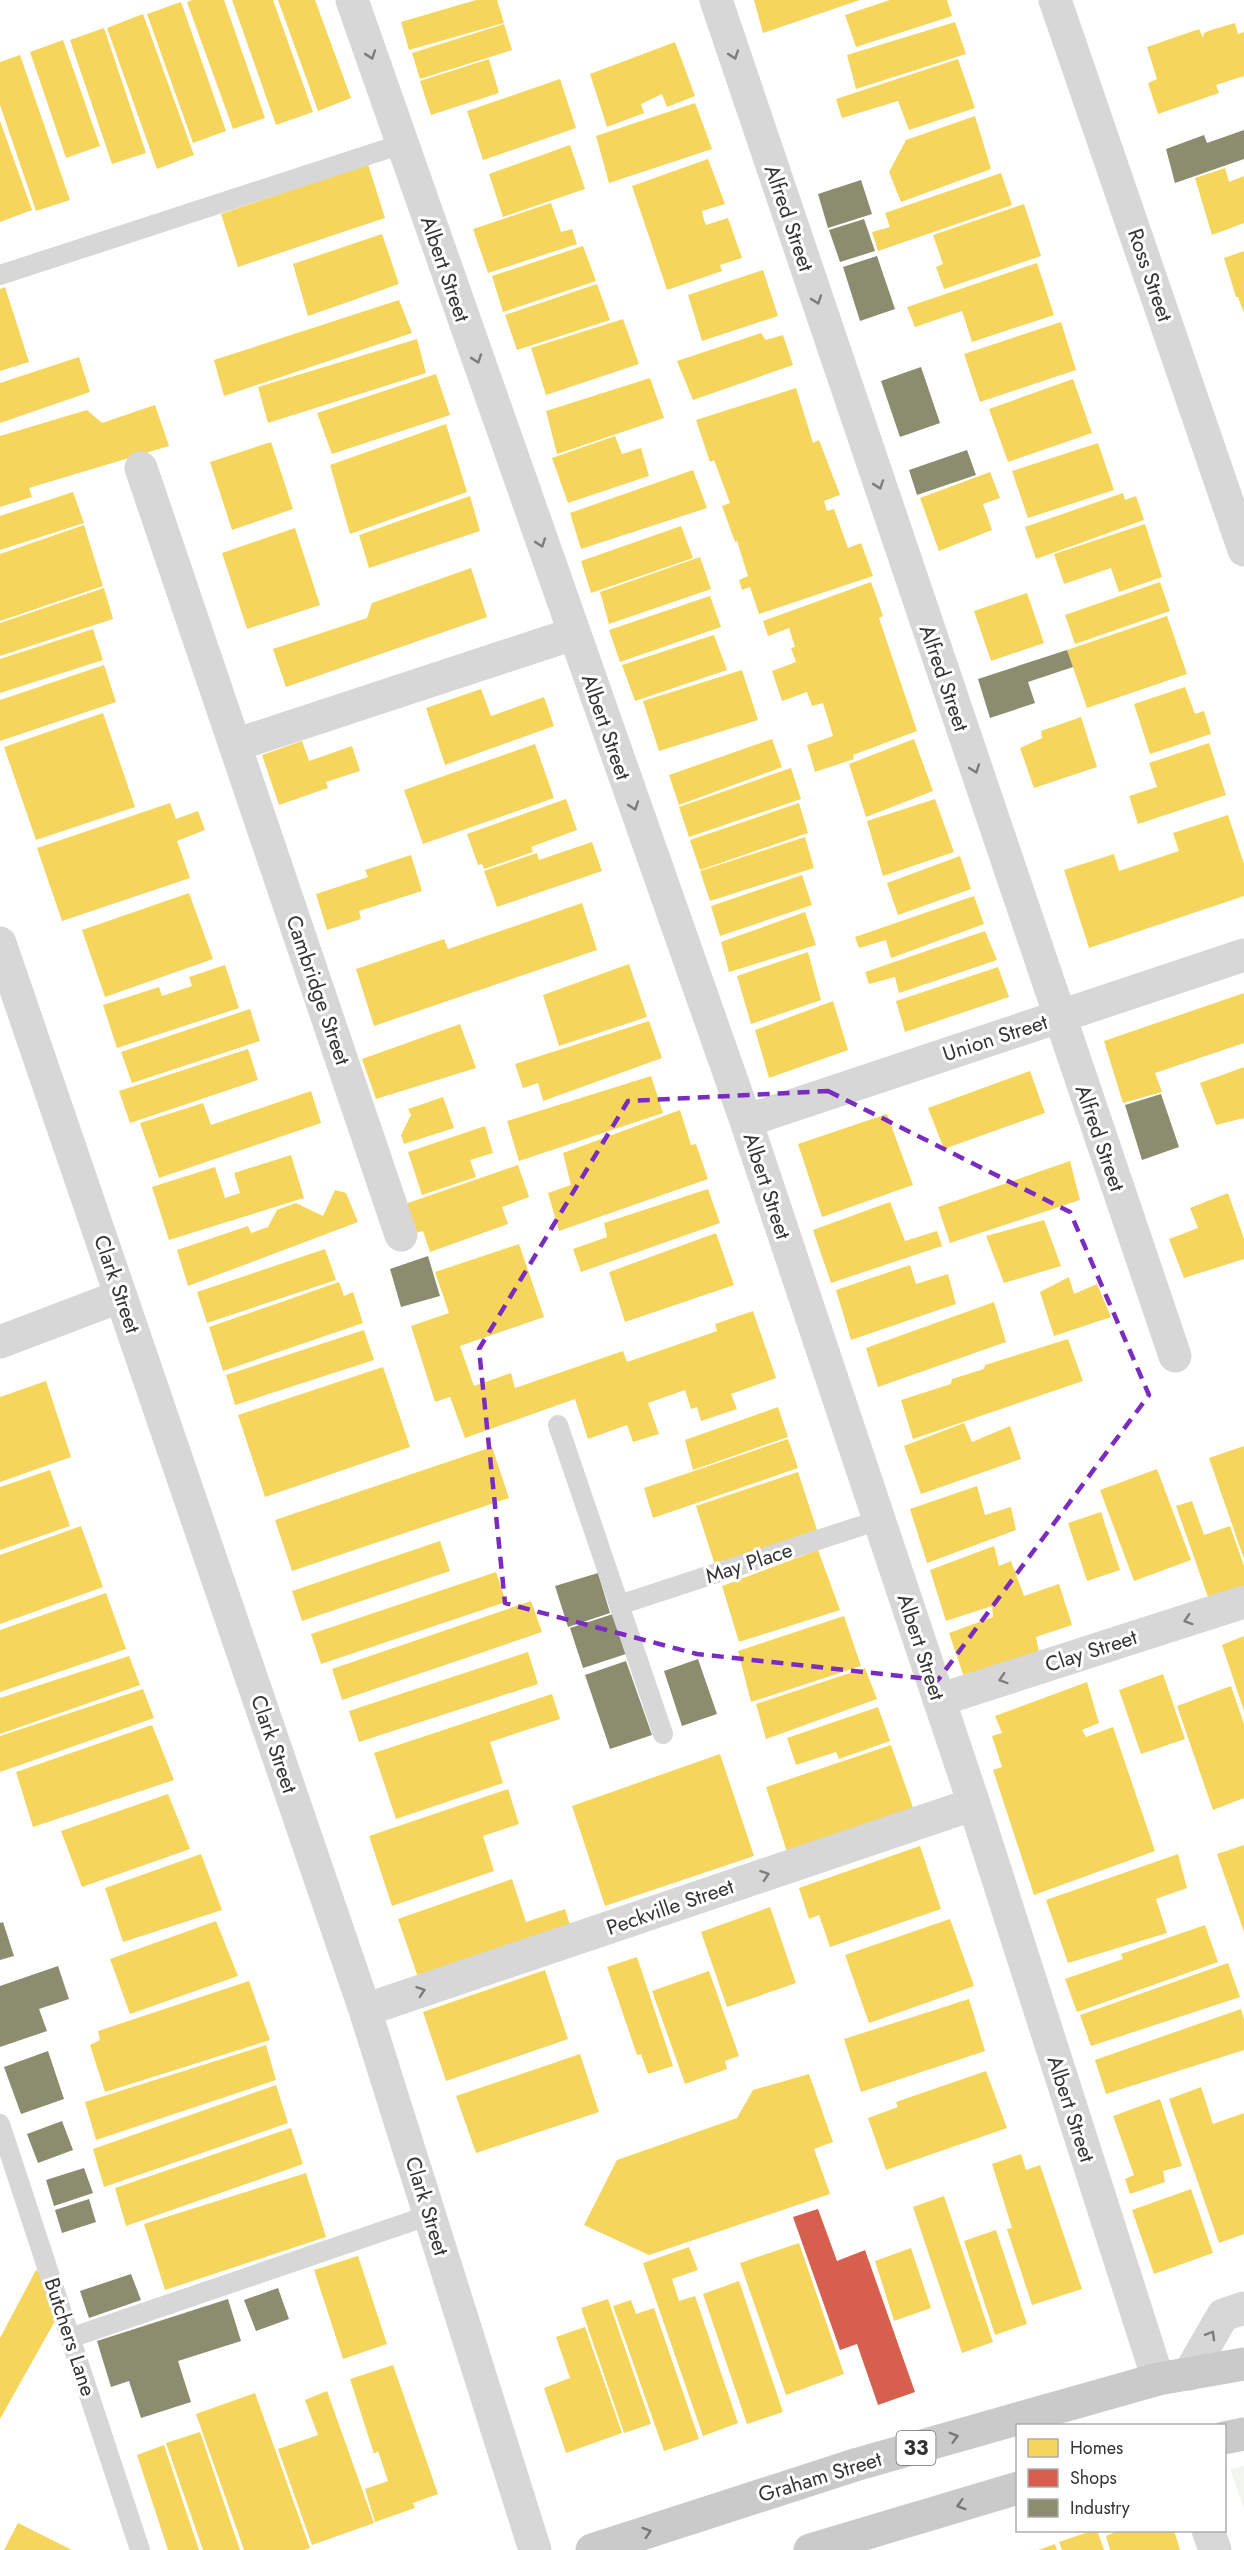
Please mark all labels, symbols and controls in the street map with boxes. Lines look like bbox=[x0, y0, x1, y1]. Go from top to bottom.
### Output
one-way arrow bbox=[364, 49, 377, 60]
one-way arrow bbox=[727, 49, 740, 60]
street label: Alfred Street bbox=[757, 161, 821, 275]
street label: Albert Street bbox=[413, 212, 477, 326]
street label: Ross Street bbox=[1120, 224, 1180, 326]
one-way arrow bbox=[810, 294, 822, 305]
one-way arrow bbox=[469, 353, 482, 363]
one-way arrow bbox=[872, 479, 885, 490]
one-way arrow bbox=[534, 537, 547, 547]
street label: Alfred Street bbox=[912, 621, 976, 735]
street label: Albert Street bbox=[574, 670, 638, 784]
one-way arrow bbox=[968, 763, 980, 774]
one-way arrow bbox=[627, 800, 640, 811]
street label: Cambridge Street bbox=[278, 911, 358, 1069]
street label: Union Street bbox=[939, 1007, 1051, 1069]
street label: Alfred Street bbox=[1068, 1081, 1132, 1195]
street label: Albert Street bbox=[736, 1129, 798, 1243]
street label: Clark Street bbox=[86, 1231, 148, 1337]
street label: May Place bbox=[702, 1535, 797, 1591]
street label: Albert Street bbox=[890, 1590, 952, 1704]
one-way arrow bbox=[1183, 1612, 1194, 1625]
street label: Clay Street bbox=[1041, 1622, 1141, 1680]
one-way arrow bbox=[998, 1672, 1009, 1685]
street label: Clark Street bbox=[243, 1691, 305, 1797]
one-way arrow bbox=[759, 1870, 770, 1882]
street label: Peckville Street bbox=[602, 1871, 738, 1943]
one-way arrow bbox=[415, 1986, 426, 1999]
street label: Albert Street bbox=[1040, 2052, 1102, 2166]
street label: Clark Street bbox=[398, 2153, 456, 2259]
street label: Butchers Lane bbox=[37, 2274, 103, 2400]
one-way arrow bbox=[1204, 2331, 1216, 2341]
legend bbox=[1016, 2424, 1226, 2532]
road number: 33 bbox=[896, 2431, 936, 2465]
one-way arrow bbox=[948, 2432, 959, 2444]
text: Homes bbox=[1070, 2435, 1123, 2461]
street label: Graham Street bbox=[755, 2444, 885, 2510]
text: Shops bbox=[1070, 2465, 1117, 2491]
text: Industry bbox=[1070, 2495, 1130, 2521]
one-way arrow bbox=[956, 2498, 967, 2510]
one-way arrow bbox=[641, 2527, 652, 2539]

